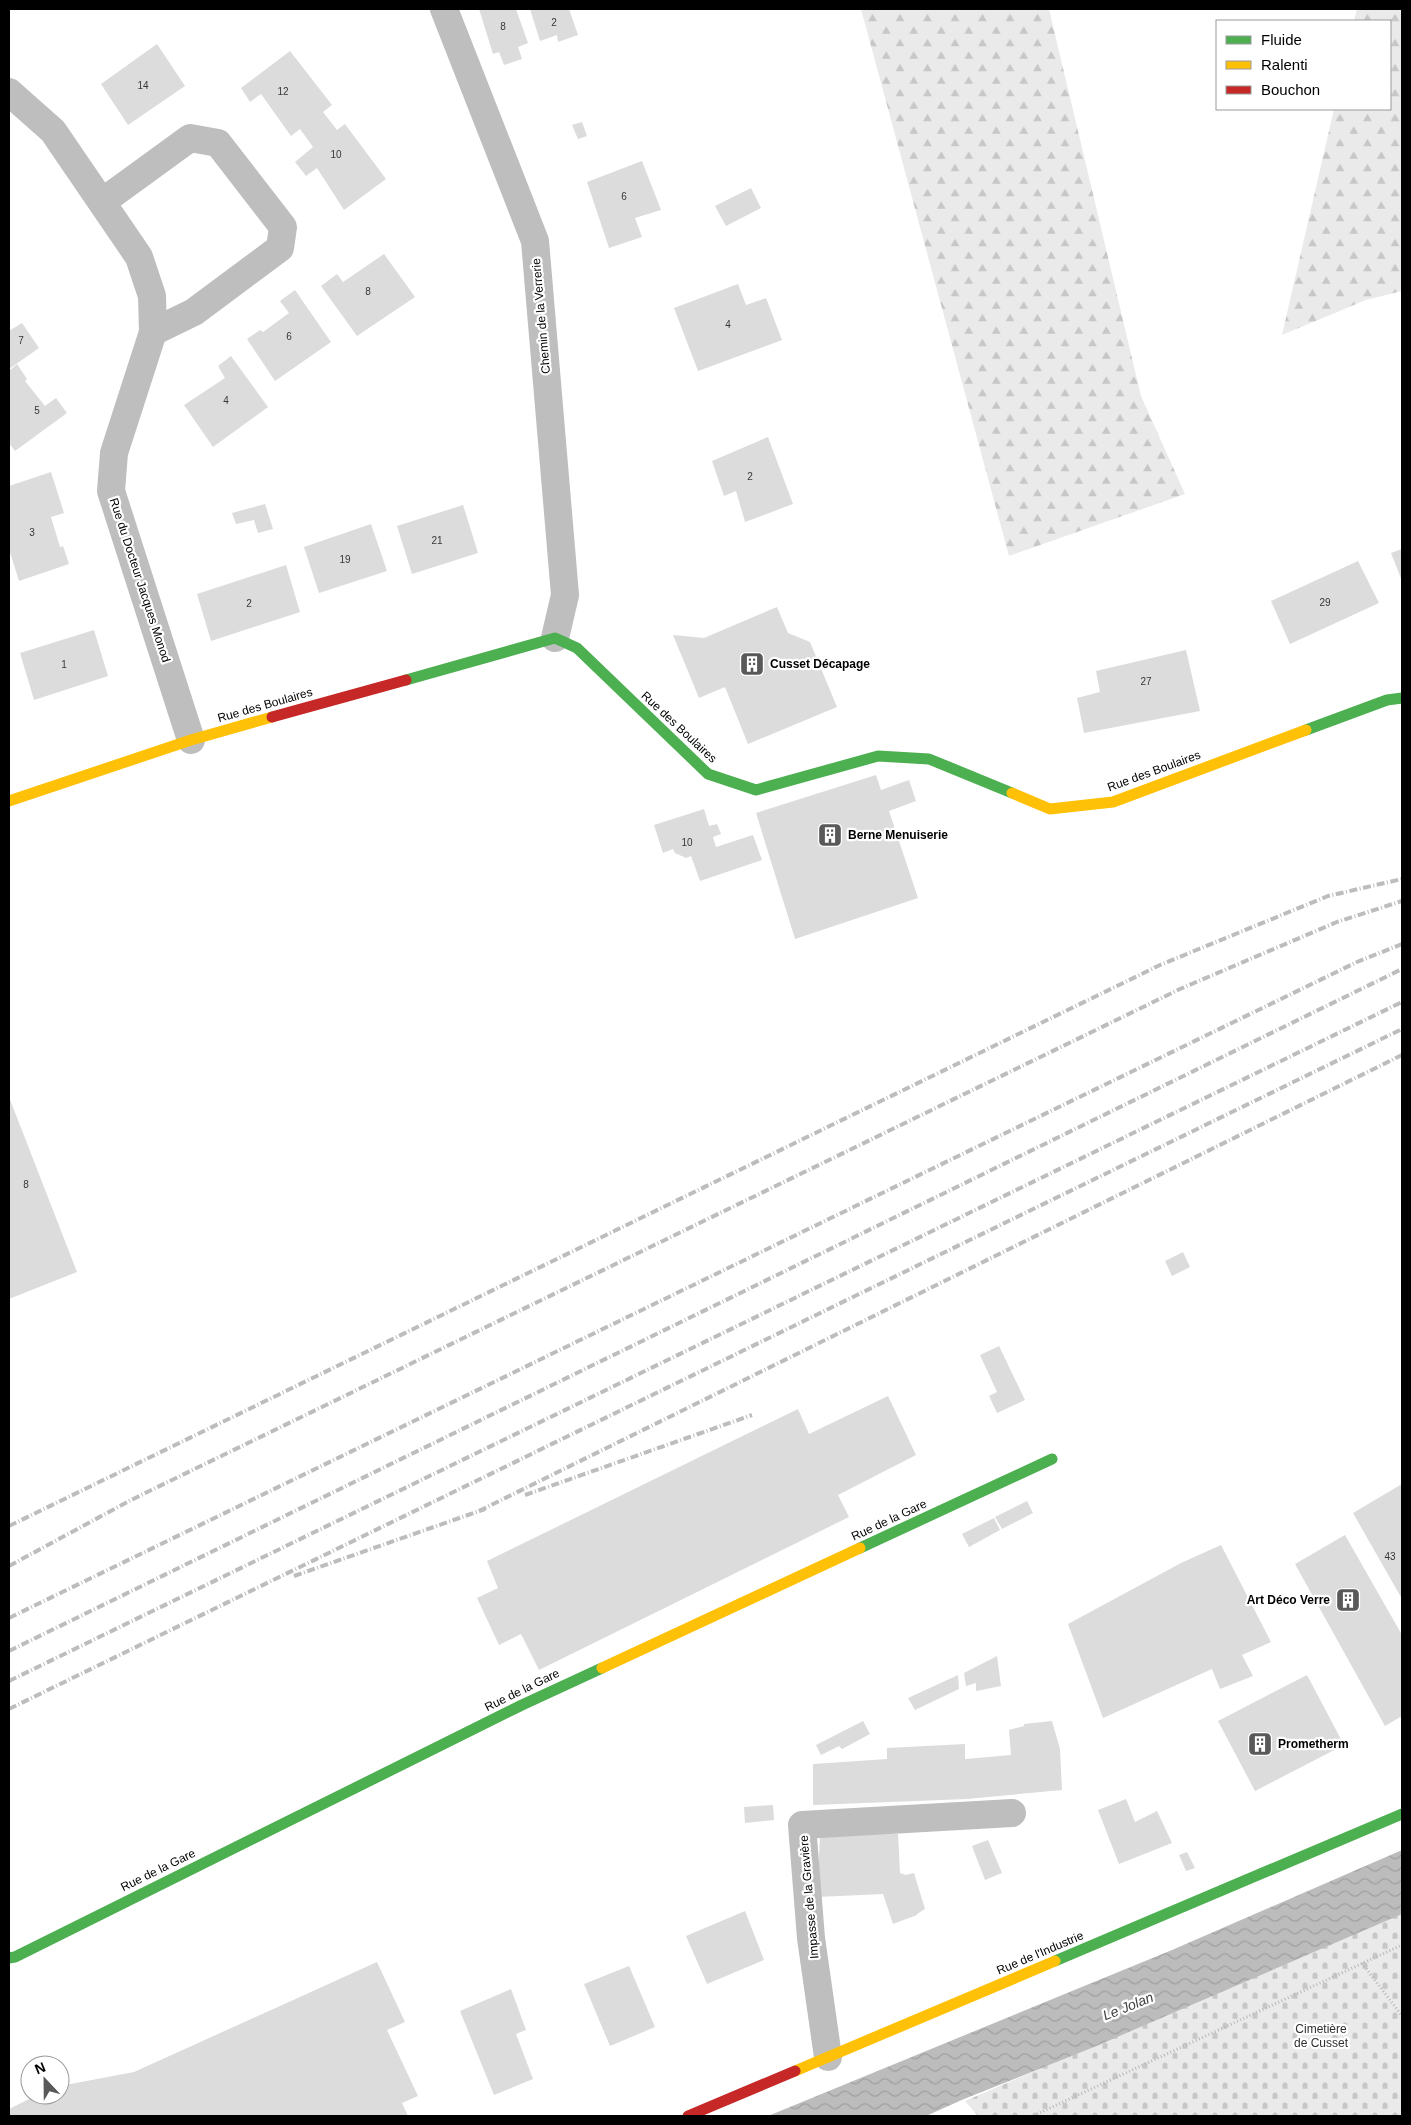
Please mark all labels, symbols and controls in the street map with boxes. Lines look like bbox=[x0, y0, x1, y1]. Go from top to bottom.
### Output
house number: 2 bbox=[551, 17, 557, 28]
legend bbox=[1216, 20, 1391, 110]
house number: 8 bbox=[500, 21, 506, 32]
text: Fluide bbox=[1261, 31, 1302, 48]
text: Ralenti bbox=[1261, 56, 1308, 73]
house number: 14 bbox=[137, 80, 149, 91]
text: Bouchon bbox=[1261, 81, 1320, 98]
house number: 12 bbox=[277, 86, 289, 97]
house number: 10 bbox=[330, 149, 342, 160]
house number: 6 bbox=[621, 191, 627, 202]
street label: Chemin de la Verrerie bbox=[529, 257, 553, 374]
house number: 8 bbox=[365, 286, 371, 297]
house number: 4 bbox=[725, 319, 731, 330]
house number: 6 bbox=[286, 331, 292, 342]
house number: 7 bbox=[18, 335, 24, 346]
house number: 4 bbox=[223, 395, 229, 406]
house number: 5 bbox=[34, 405, 40, 416]
house number: 2 bbox=[747, 471, 753, 482]
street label: Rue du Docteur Jacques Monod bbox=[107, 496, 173, 664]
house number: 3 bbox=[29, 527, 35, 538]
house number: 21 bbox=[431, 535, 443, 546]
house number: 19 bbox=[339, 554, 351, 565]
house number: 29 bbox=[1319, 597, 1331, 608]
house number: 2 bbox=[246, 598, 252, 609]
building icon: Cusset Décapage bbox=[739, 651, 765, 677]
place label: Cusset Décapage bbox=[770, 657, 870, 671]
house number: 1 bbox=[61, 659, 67, 670]
house number: 27 bbox=[1140, 676, 1152, 687]
street label: Rue des Boulaires bbox=[216, 685, 314, 725]
street label: Rue des Boulaires bbox=[638, 688, 720, 766]
street label: Rue des Boulaires bbox=[1106, 748, 1202, 794]
building icon: Berne Menuiserie bbox=[817, 822, 843, 848]
place label: Berne Menuiserie bbox=[848, 828, 948, 842]
house number: 10 bbox=[681, 837, 693, 848]
house number: 8 bbox=[23, 1179, 29, 1190]
street label: Rue de la Gare bbox=[849, 1496, 929, 1544]
house number: 43 bbox=[1384, 1551, 1396, 1562]
building icon: Art Déco Verre bbox=[1335, 1587, 1361, 1613]
place label: Art Déco Verre bbox=[1247, 1593, 1330, 1607]
street label: Rue de la Gare bbox=[482, 1666, 562, 1714]
building icon: Prometherm bbox=[1247, 1731, 1273, 1757]
place label: Prometherm bbox=[1278, 1737, 1349, 1751]
street label: Impasse de la Gravière bbox=[797, 1834, 821, 1959]
street label: Rue de la Gare bbox=[118, 1846, 198, 1894]
street label: Rue de l'Industrie bbox=[994, 1928, 1086, 1978]
water label: Le Jolan bbox=[1100, 1989, 1156, 2023]
park label: Cimetière de Cusset bbox=[1294, 2022, 1349, 2050]
north arrow bbox=[20, 2055, 70, 2105]
text: N bbox=[32, 2059, 48, 2077]

